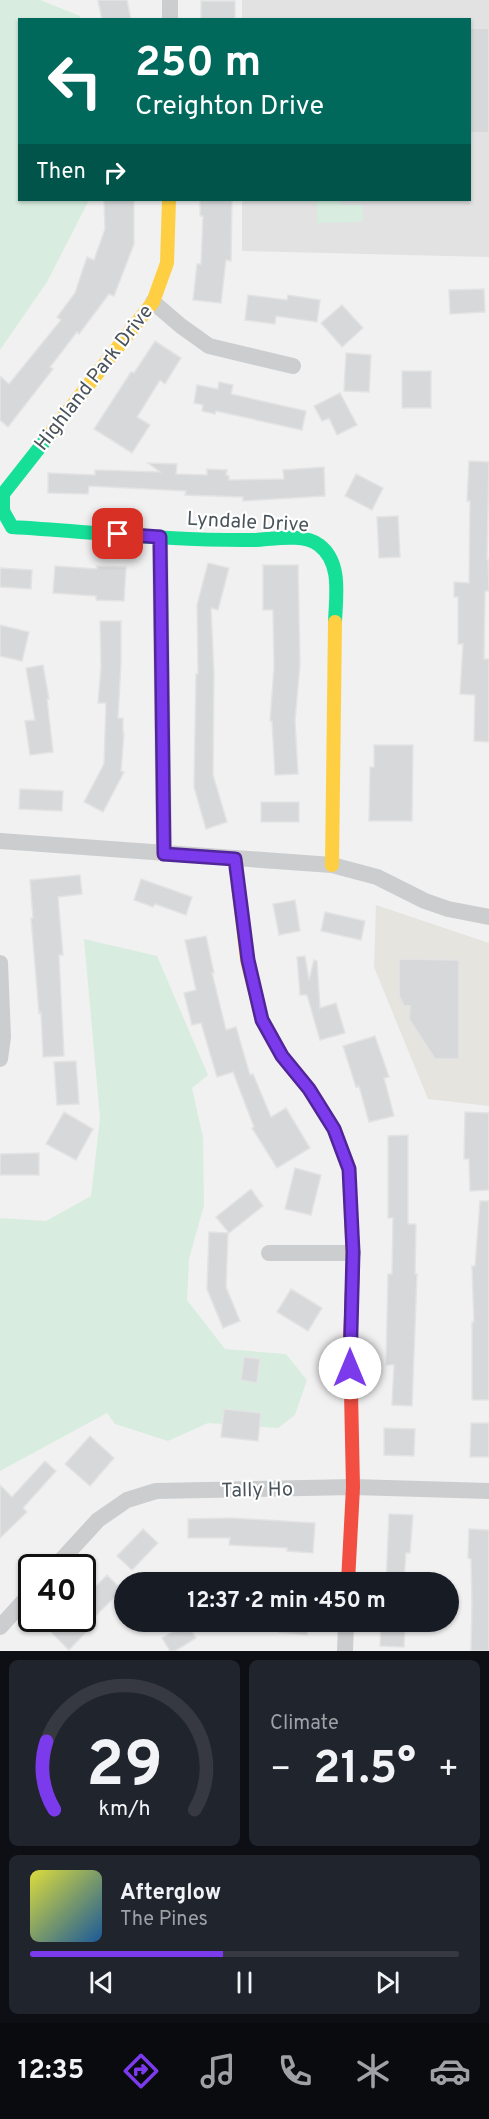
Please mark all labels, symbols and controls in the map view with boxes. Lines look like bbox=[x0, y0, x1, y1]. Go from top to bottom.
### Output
text: 250 m bbox=[135, 38, 261, 91]
icon: left bbox=[36, 42, 114, 120]
text: Creighton Drive bbox=[135, 90, 324, 124]
icon: right bbox=[98, 156, 131, 189]
text: Then bbox=[36, 159, 86, 186]
street label: Highland Park Drive bbox=[29, 300, 160, 457]
street label: Lyndale Drive bbox=[186, 507, 310, 539]
pin bbox=[92, 508, 143, 559]
icon: arrive bbox=[101, 517, 134, 550]
position arrow bbox=[318, 1336, 382, 1400]
street label: Tally Ho bbox=[221, 1477, 293, 1505]
speed limit sign: 40 bbox=[18, 1554, 96, 1632]
text: 12:37 · 2 min · 450 m bbox=[187, 1588, 386, 1615]
text: Climate bbox=[270, 1711, 339, 1737]
text: 29 bbox=[86, 1729, 163, 1808]
text: 21.5° bbox=[313, 1742, 416, 1799]
text: − bbox=[270, 1750, 291, 1792]
text: + bbox=[438, 1750, 459, 1792]
text: km/h bbox=[98, 1796, 151, 1823]
text: Afterglow bbox=[120, 1880, 221, 1907]
text: The Pines bbox=[120, 1907, 208, 1933]
icon: previous bbox=[85, 1966, 118, 1999]
icon: pause bbox=[228, 1966, 261, 1999]
icon: next bbox=[371, 1966, 404, 1999]
icon: directions bbox=[120, 2050, 162, 2092]
icon: music bbox=[197, 2050, 239, 2092]
icon: phone bbox=[274, 2050, 316, 2092]
icon: climate bbox=[352, 2050, 394, 2092]
icon: car bbox=[429, 2050, 471, 2092]
text: 12:35 bbox=[18, 2054, 84, 2088]

